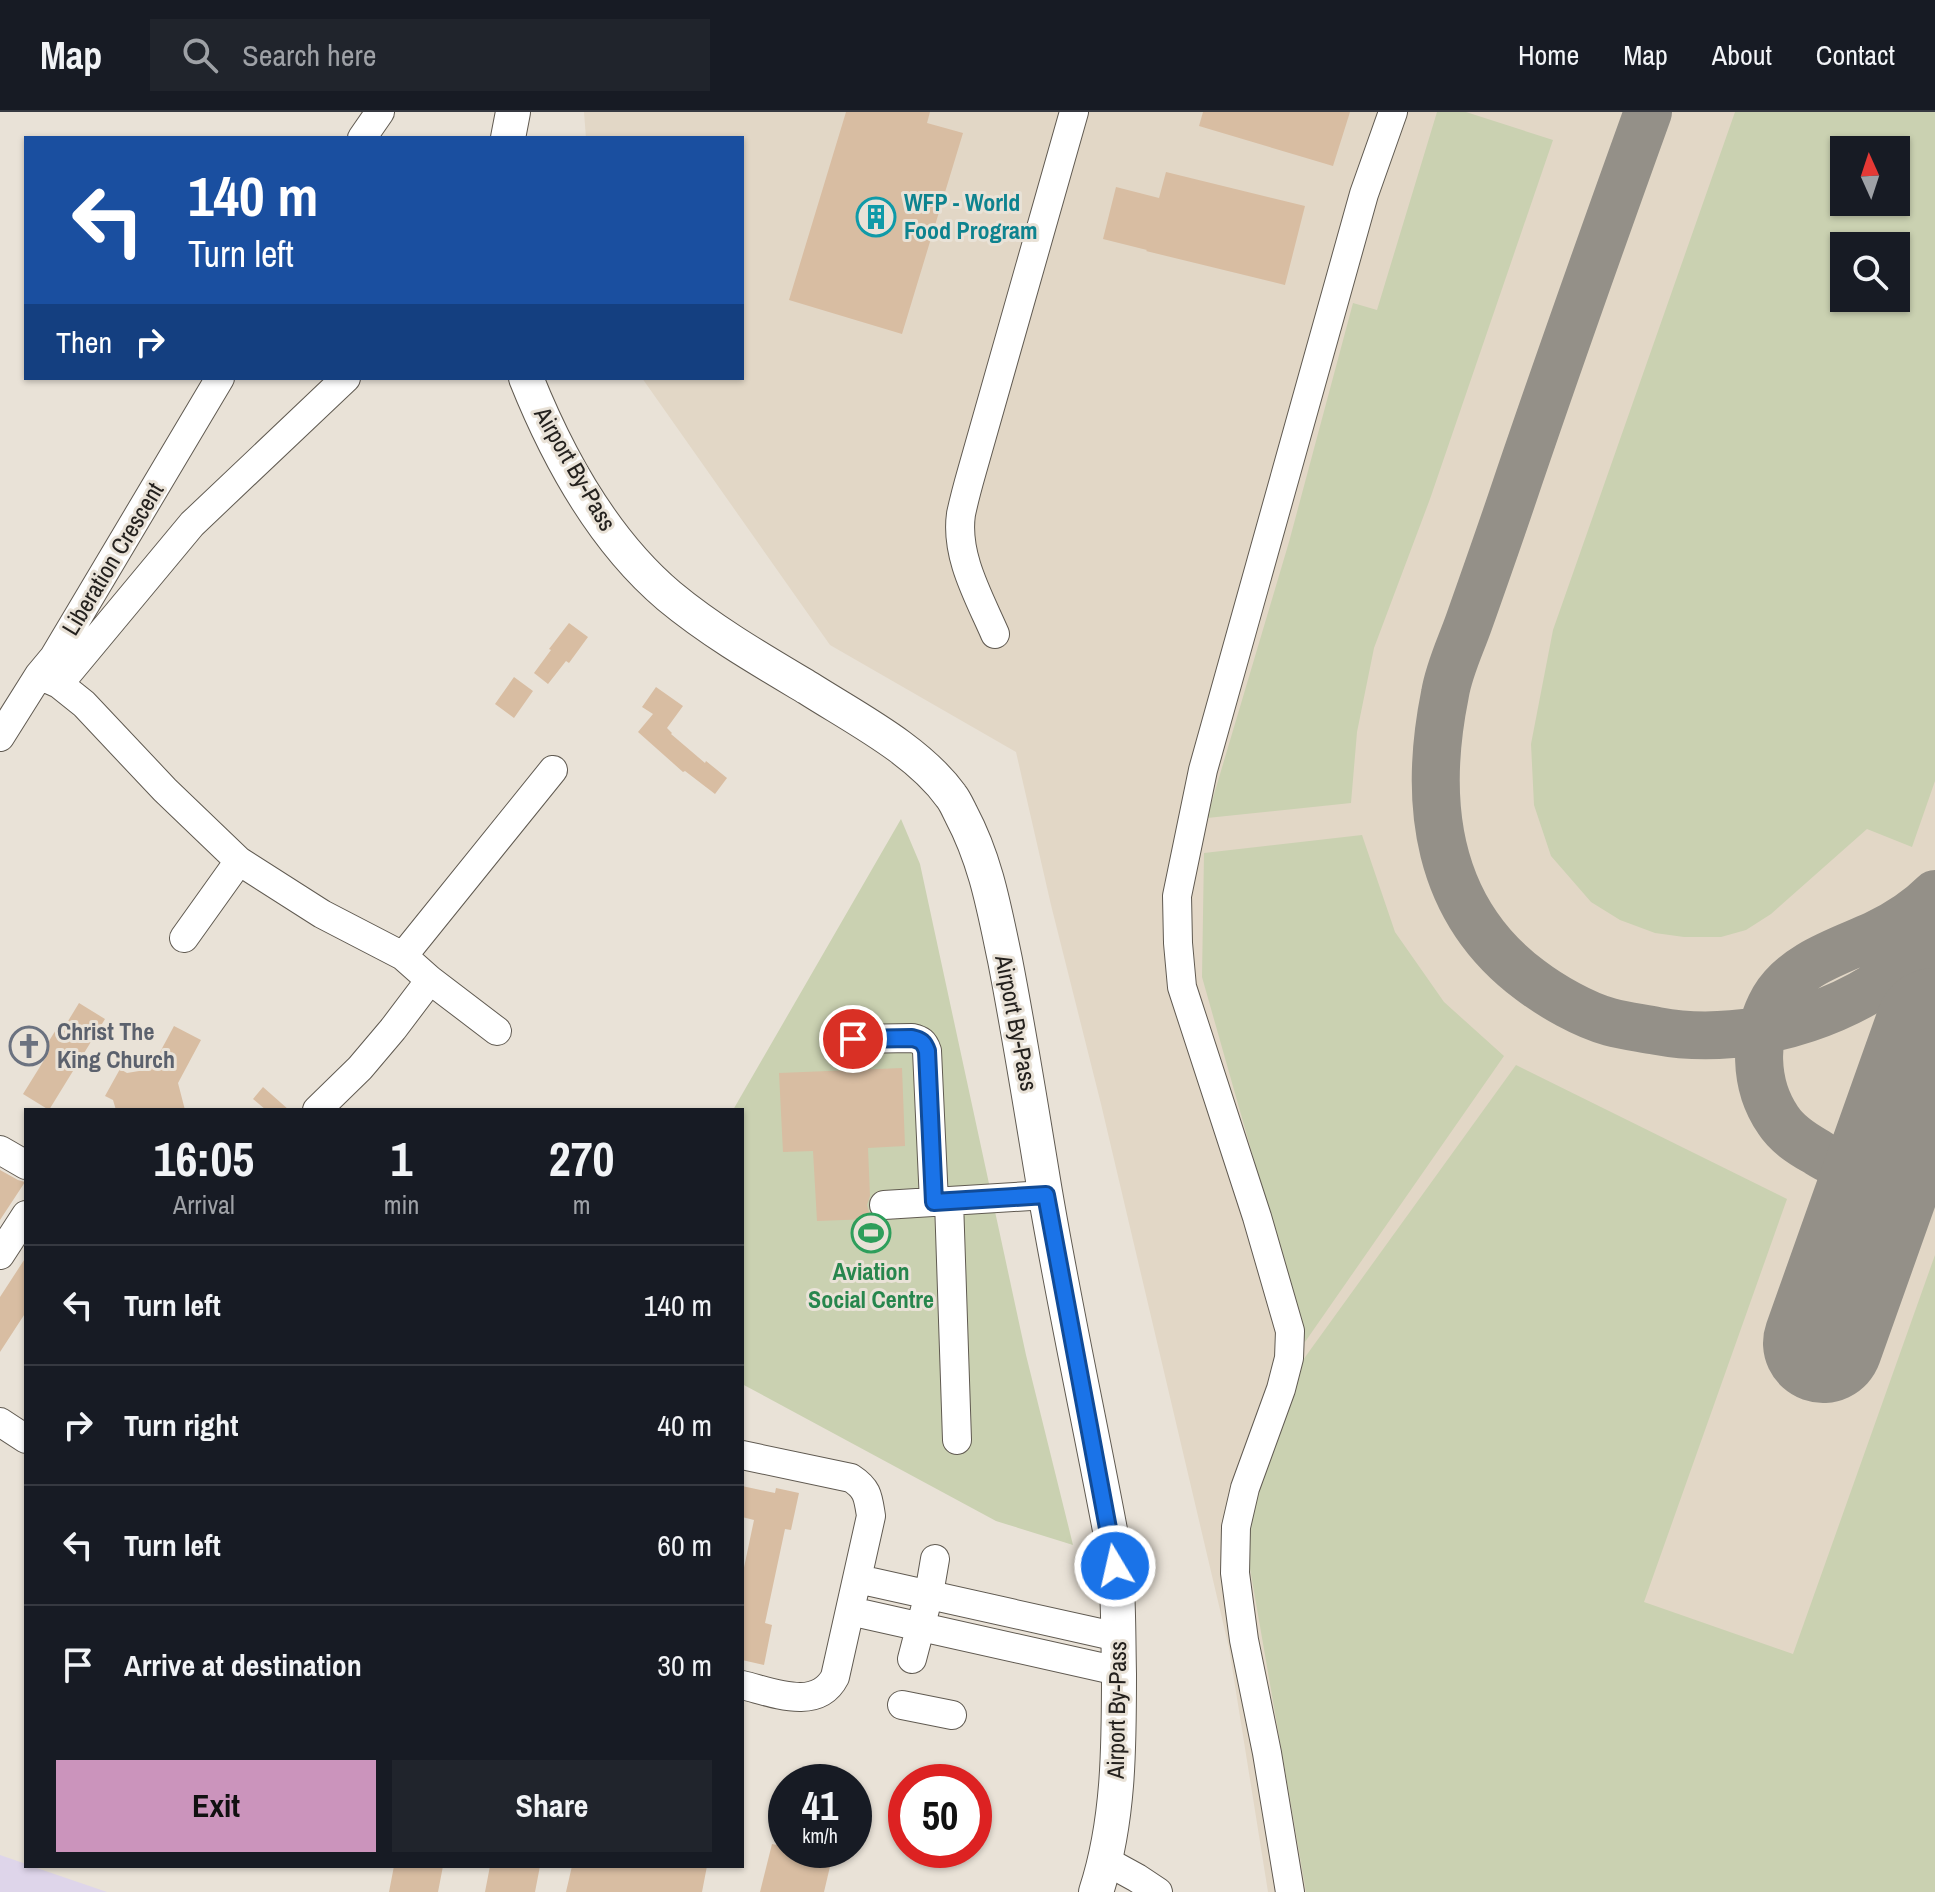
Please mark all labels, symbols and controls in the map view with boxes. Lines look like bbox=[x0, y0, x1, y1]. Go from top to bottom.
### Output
search box bbox=[150, 19, 710, 91]
text: Map bbox=[40, 30, 102, 81]
icon: search bbox=[178, 33, 222, 77]
text: Search here bbox=[242, 35, 376, 75]
text: Home bbox=[1518, 36, 1579, 74]
text: Map bbox=[1623, 36, 1668, 74]
text: About bbox=[1712, 36, 1772, 74]
text: Contact bbox=[1816, 36, 1895, 74]
north arrow bbox=[1830, 136, 1910, 216]
map controls bbox=[1830, 136, 1910, 312]
text: 140 m bbox=[188, 158, 318, 233]
icon: left bbox=[56, 168, 160, 272]
place label: WFP - World Food Program bbox=[904, 186, 1038, 246]
building icon: WFP - World Food Program bbox=[855, 196, 897, 238]
text: Turn left bbox=[188, 230, 294, 278]
button: search bbox=[1830, 232, 1910, 312]
icon: right bbox=[128, 320, 172, 364]
text: Then bbox=[56, 322, 112, 362]
street label: Airport By-Pass bbox=[527, 400, 624, 536]
street label: Liberation Crescent bbox=[54, 476, 171, 641]
street label: Airport By-Pass bbox=[988, 951, 1046, 1094]
pin bbox=[819, 1005, 887, 1073]
place label: Christ The King Church bbox=[57, 1015, 175, 1075]
icon: arrive bbox=[831, 1017, 875, 1061]
church icon: Christ The King Church bbox=[8, 1025, 50, 1067]
text: 16:05 bbox=[154, 1126, 254, 1191]
text: 1 bbox=[391, 1126, 412, 1191]
text: 270 bbox=[549, 1126, 614, 1191]
text: Arrival bbox=[173, 1187, 235, 1222]
text: min bbox=[384, 1187, 419, 1222]
text: m bbox=[573, 1187, 591, 1222]
sports icon: Aviation Social Centre bbox=[850, 1212, 892, 1254]
place label: Aviation Social Centre bbox=[808, 1255, 934, 1315]
icon: left bbox=[56, 1283, 100, 1327]
text: Turn left bbox=[124, 1285, 221, 1325]
text: 140 m bbox=[644, 1285, 712, 1325]
icon: right bbox=[56, 1403, 100, 1447]
text: Turn right bbox=[124, 1405, 238, 1445]
text: 40 m bbox=[657, 1405, 712, 1445]
icon: left bbox=[56, 1523, 100, 1567]
position arrow bbox=[1073, 1524, 1157, 1608]
text: Turn left bbox=[124, 1525, 221, 1565]
text: 60 m bbox=[657, 1525, 712, 1565]
street label: Airport By-Pass bbox=[1099, 1641, 1133, 1780]
icon: arrive bbox=[56, 1643, 100, 1687]
text: Arrive at destination bbox=[124, 1645, 362, 1685]
text: 30 m bbox=[657, 1645, 712, 1685]
button: Exit bbox=[56, 1760, 376, 1852]
button: Share bbox=[392, 1760, 712, 1852]
speed limit sign: 50 bbox=[888, 1764, 992, 1868]
text: 41 bbox=[802, 1779, 838, 1832]
text: km/h bbox=[802, 1822, 838, 1849]

